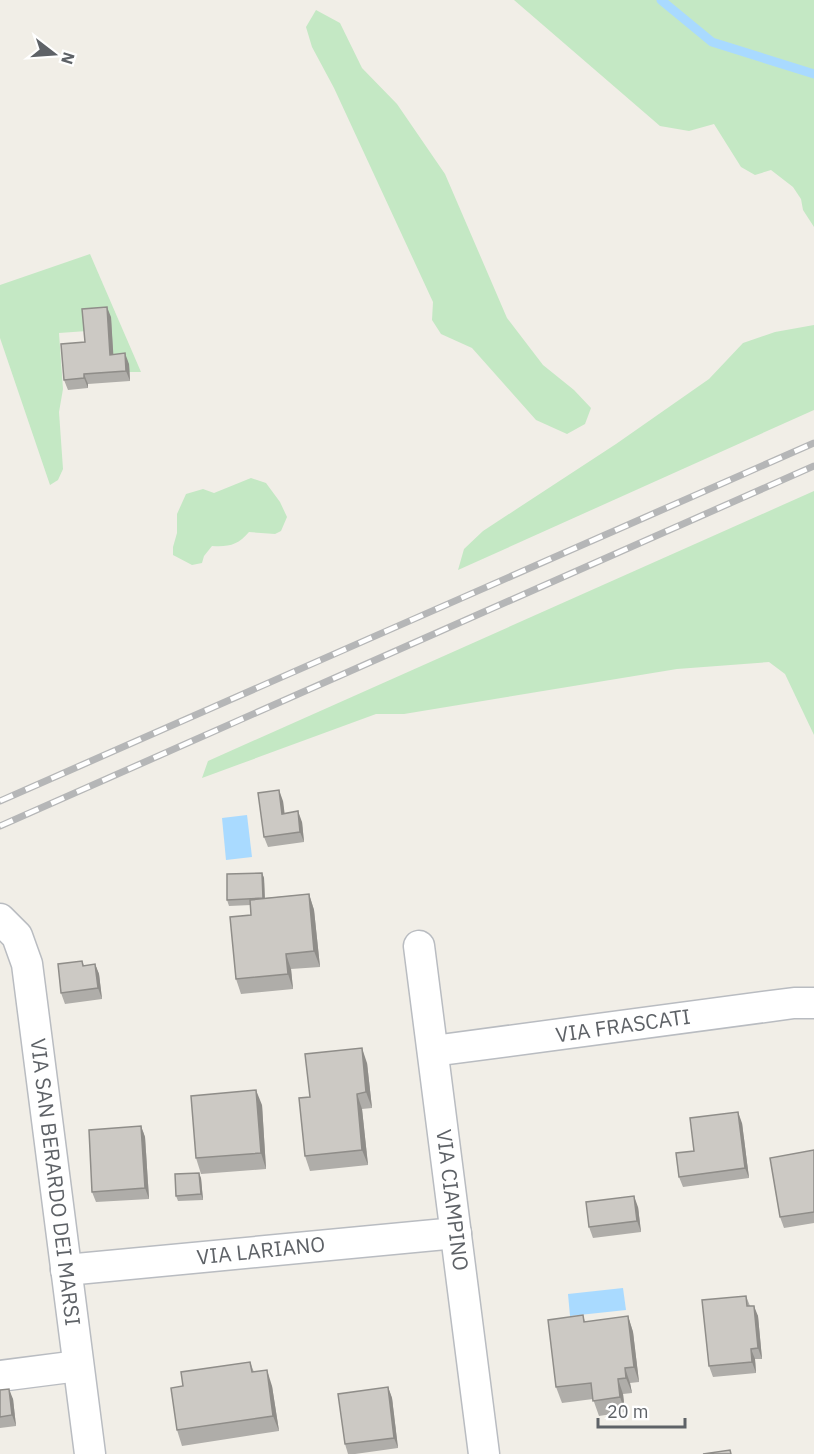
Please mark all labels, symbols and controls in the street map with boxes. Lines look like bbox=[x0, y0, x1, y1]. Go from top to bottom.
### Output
north arrow bbox=[24, 24, 84, 84]
text: N bbox=[57, 50, 80, 67]
street label: VIA FRASCATI bbox=[554, 1002, 692, 1048]
street label: VIA SAN BERARDO DEI MARSI bbox=[24, 1036, 88, 1327]
street label: VIA CIAMPINO bbox=[430, 1127, 476, 1272]
street label: VIA LARIANO bbox=[195, 1229, 327, 1271]
scale bar bbox=[598, 1391, 685, 1429]
text: 20 m bbox=[607, 1400, 649, 1423]

